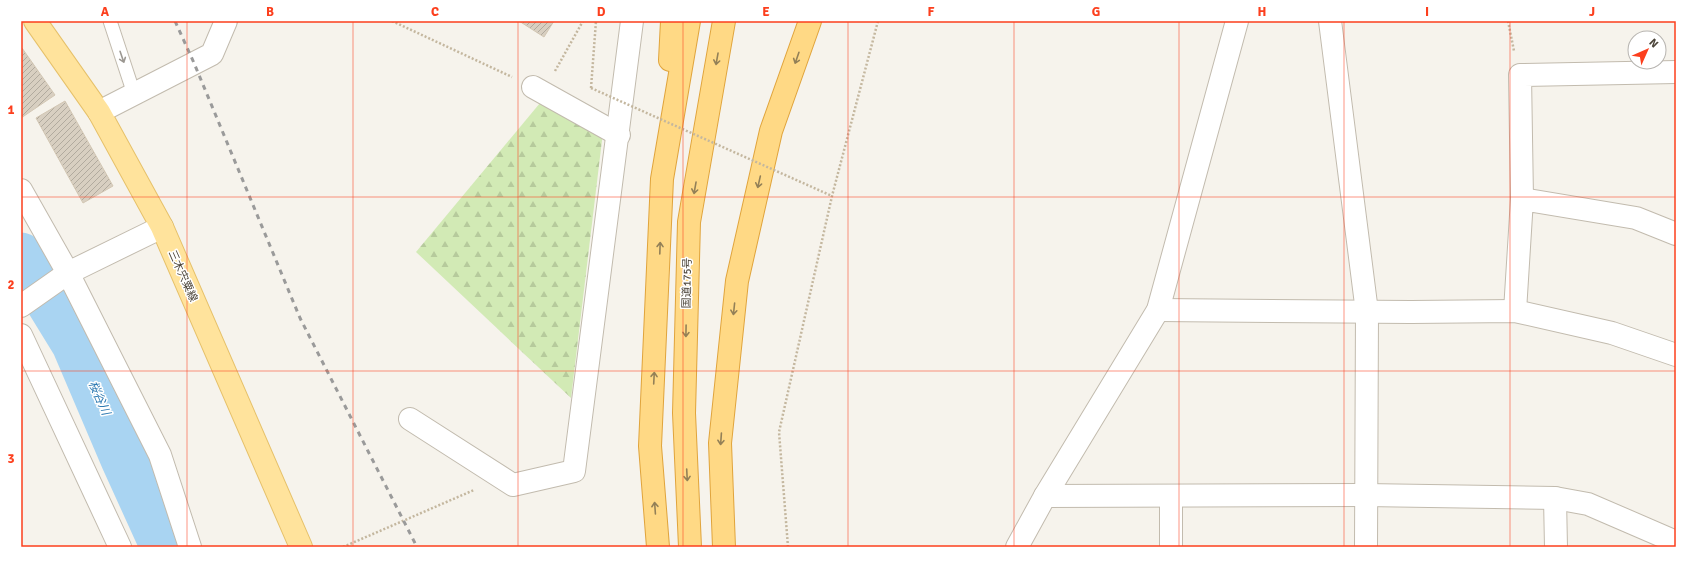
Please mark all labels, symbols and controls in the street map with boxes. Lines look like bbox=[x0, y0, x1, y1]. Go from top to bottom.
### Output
text: A bbox=[101, 4, 110, 20]
text: B bbox=[266, 4, 274, 20]
text: C bbox=[431, 4, 439, 20]
text: D bbox=[597, 4, 606, 20]
text: E bbox=[762, 4, 770, 20]
text: F bbox=[928, 4, 935, 20]
text: G bbox=[1092, 4, 1100, 20]
text: H bbox=[1258, 4, 1266, 20]
text: I bbox=[1425, 4, 1429, 20]
text: J bbox=[1589, 4, 1595, 20]
north arrow bbox=[1627, 30, 1667, 70]
text: N bbox=[1646, 36, 1661, 51]
one-way arrow bbox=[119, 51, 126, 64]
one-way arrow bbox=[793, 51, 800, 64]
one-way arrow bbox=[713, 53, 721, 66]
text: 1 bbox=[7, 102, 15, 118]
one-way arrow bbox=[755, 175, 763, 188]
one-way arrow bbox=[691, 181, 699, 194]
one-way arrow bbox=[656, 242, 663, 255]
street label: 三木宍粟線 bbox=[166, 248, 200, 304]
street label: 国道175号 bbox=[680, 257, 694, 309]
text: 2 bbox=[7, 277, 15, 293]
one-way arrow bbox=[730, 302, 737, 315]
one-way arrow bbox=[682, 324, 690, 337]
one-way arrow bbox=[650, 372, 658, 385]
water label: 桜谷川 bbox=[85, 378, 114, 419]
one-way arrow bbox=[717, 432, 724, 445]
text: 3 bbox=[7, 451, 15, 467]
one-way arrow bbox=[683, 468, 691, 481]
one-way arrow bbox=[652, 502, 659, 515]

